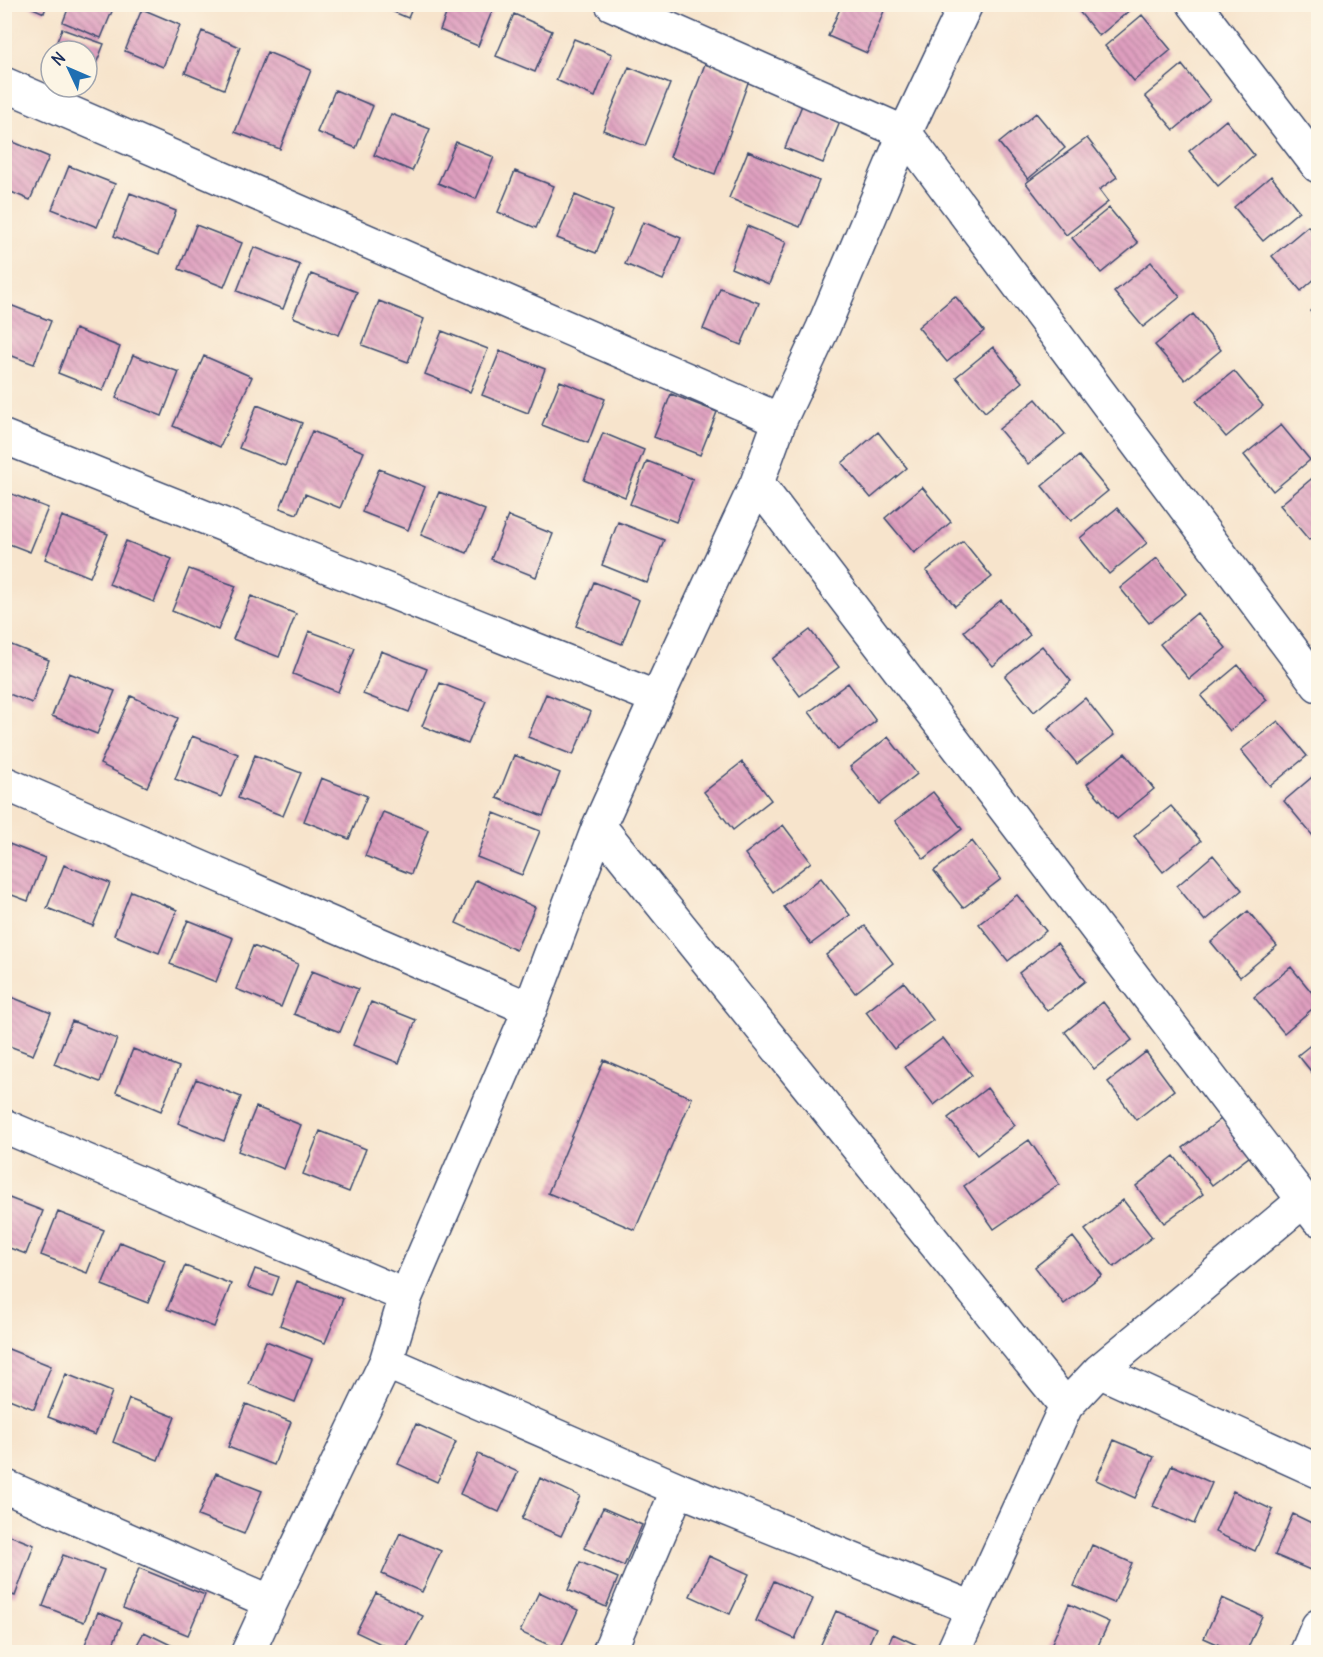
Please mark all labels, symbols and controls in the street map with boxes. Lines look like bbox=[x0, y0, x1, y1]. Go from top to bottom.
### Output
north arrow bbox=[39, 39, 99, 99]
text: N bbox=[47, 48, 69, 70]

